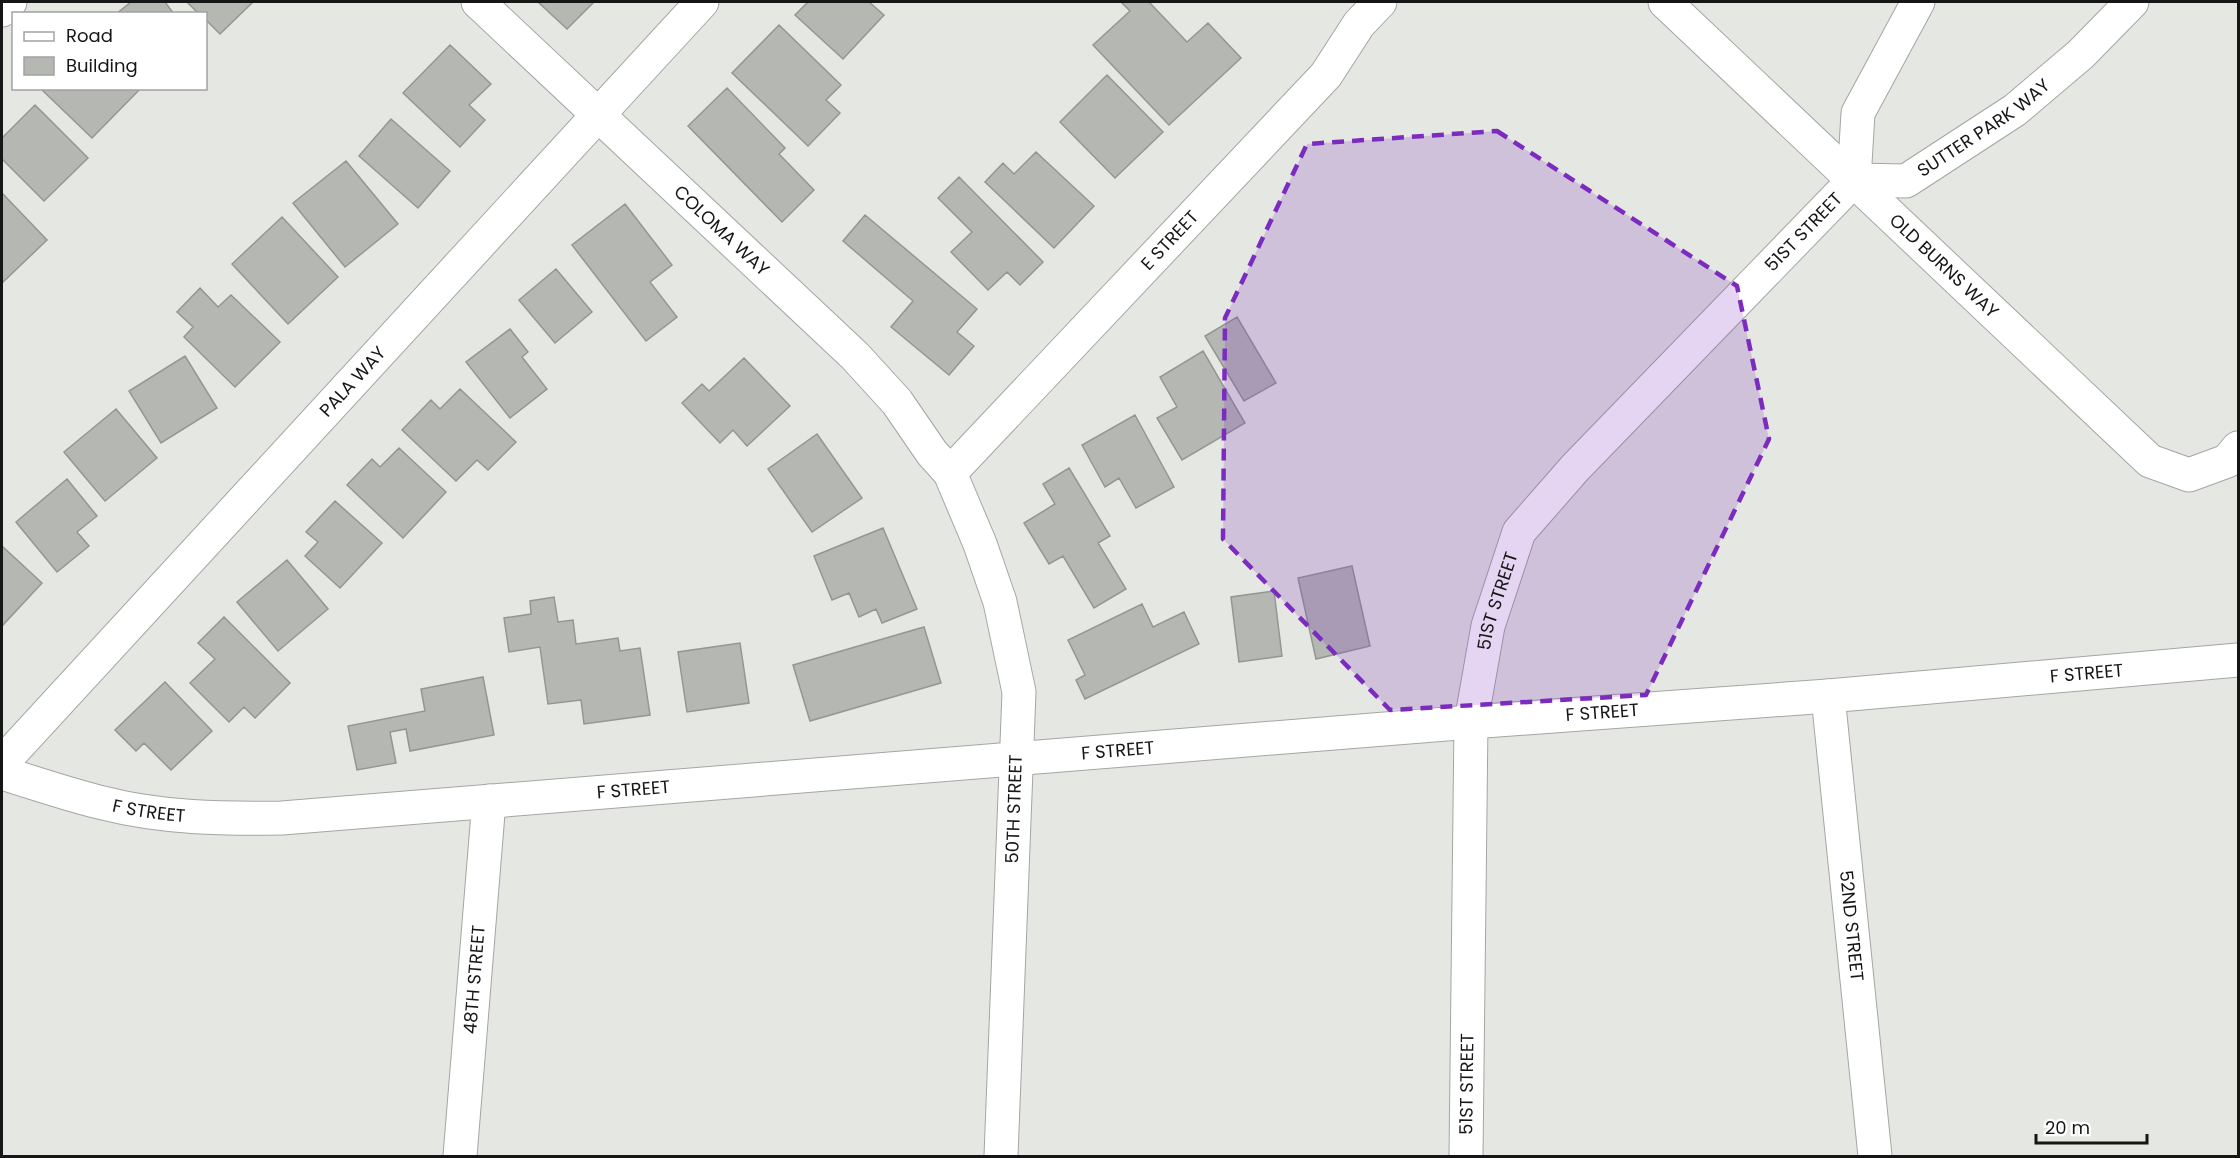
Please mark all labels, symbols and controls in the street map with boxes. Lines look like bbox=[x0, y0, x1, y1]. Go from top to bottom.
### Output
legend bbox=[12, 12, 207, 90]
text: Road bbox=[66, 23, 113, 48]
text: Building bbox=[66, 53, 138, 78]
street label: SUTTER PARK WAY bbox=[1912, 72, 2055, 182]
street label: COLOMA WAY bbox=[669, 179, 775, 282]
street label: 51ST STREET bbox=[1759, 186, 1848, 277]
street label: E STREET bbox=[1135, 205, 1204, 275]
street label: OLD BURNS WAY bbox=[1884, 208, 2005, 324]
street label: PALA WAY bbox=[313, 340, 391, 422]
street label: 51ST STREET bbox=[1471, 548, 1524, 652]
street label: F STREET bbox=[2049, 657, 2124, 688]
street label: F STREET bbox=[1565, 697, 1640, 727]
street label: F STREET bbox=[1080, 735, 1156, 765]
street label: 50TH STREET bbox=[999, 754, 1028, 864]
street label: F STREET bbox=[596, 774, 671, 805]
street label: F STREET bbox=[110, 793, 187, 828]
street label: 52ND STREET bbox=[1834, 869, 1870, 983]
street label: 48TH STREET bbox=[457, 924, 491, 1035]
street label: 51ST STREET bbox=[1453, 1033, 1479, 1135]
scale bar bbox=[2036, 1107, 2147, 1145]
text: 20 m bbox=[2045, 1115, 2090, 1140]

